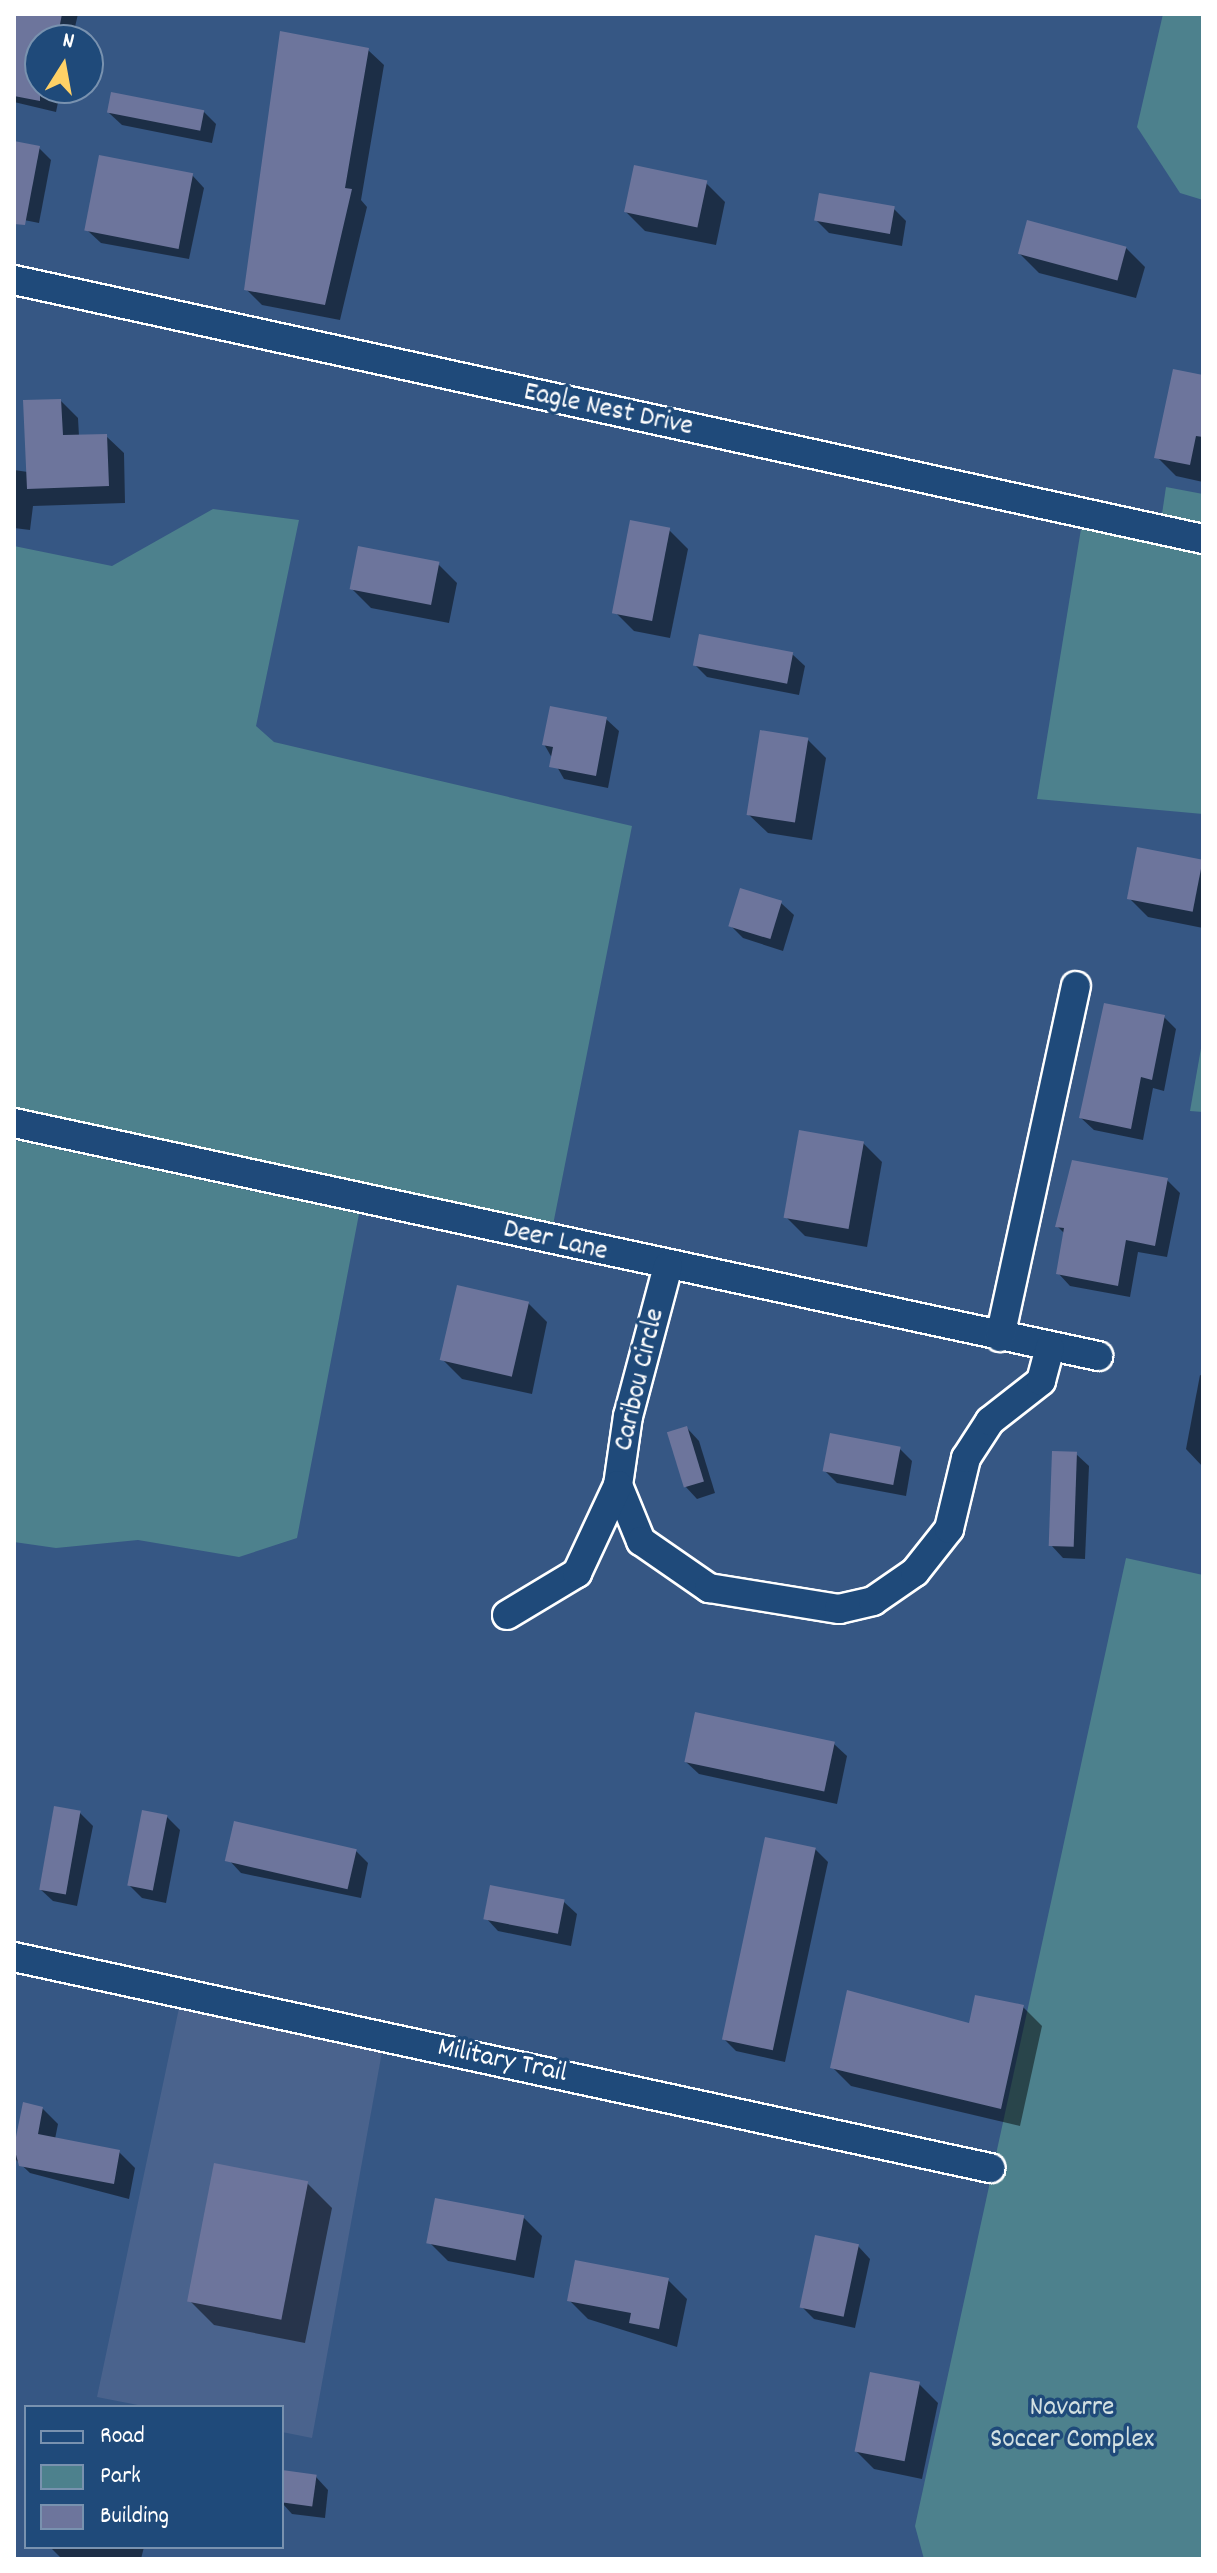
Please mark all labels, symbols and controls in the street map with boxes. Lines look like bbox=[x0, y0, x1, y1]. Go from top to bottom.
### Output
north arrow bbox=[24, 24, 104, 104]
text: N bbox=[60, 26, 77, 58]
street label: Eagle Nest Drive bbox=[520, 377, 696, 445]
street label: Deer Lane bbox=[500, 1214, 610, 1270]
street label: Caribou Circle bbox=[608, 1306, 674, 1454]
street label: Military Trail bbox=[434, 2032, 570, 2092]
park label: Navarre Soccer Complex bbox=[990, 2392, 1154, 2458]
legend bbox=[24, 2405, 284, 2549]
text: Road bbox=[100, 2420, 145, 2454]
text: Park bbox=[100, 2460, 141, 2494]
text: Building bbox=[100, 2500, 169, 2534]

